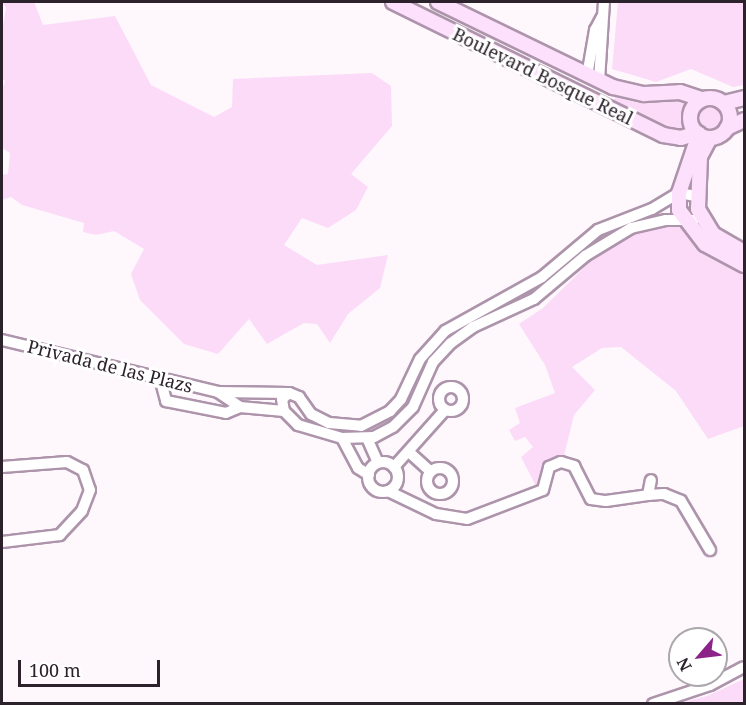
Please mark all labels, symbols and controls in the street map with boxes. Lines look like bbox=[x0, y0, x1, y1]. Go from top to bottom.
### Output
street label: Boulevard Bosque Real bbox=[449, 23, 637, 129]
street label: Privada de las Plazs bbox=[25, 335, 195, 397]
north arrow bbox=[668, 627, 728, 687]
scale bar bbox=[21, 648, 164, 686]
text: N bbox=[671, 654, 697, 675]
text: 100 m bbox=[29, 658, 81, 682]

